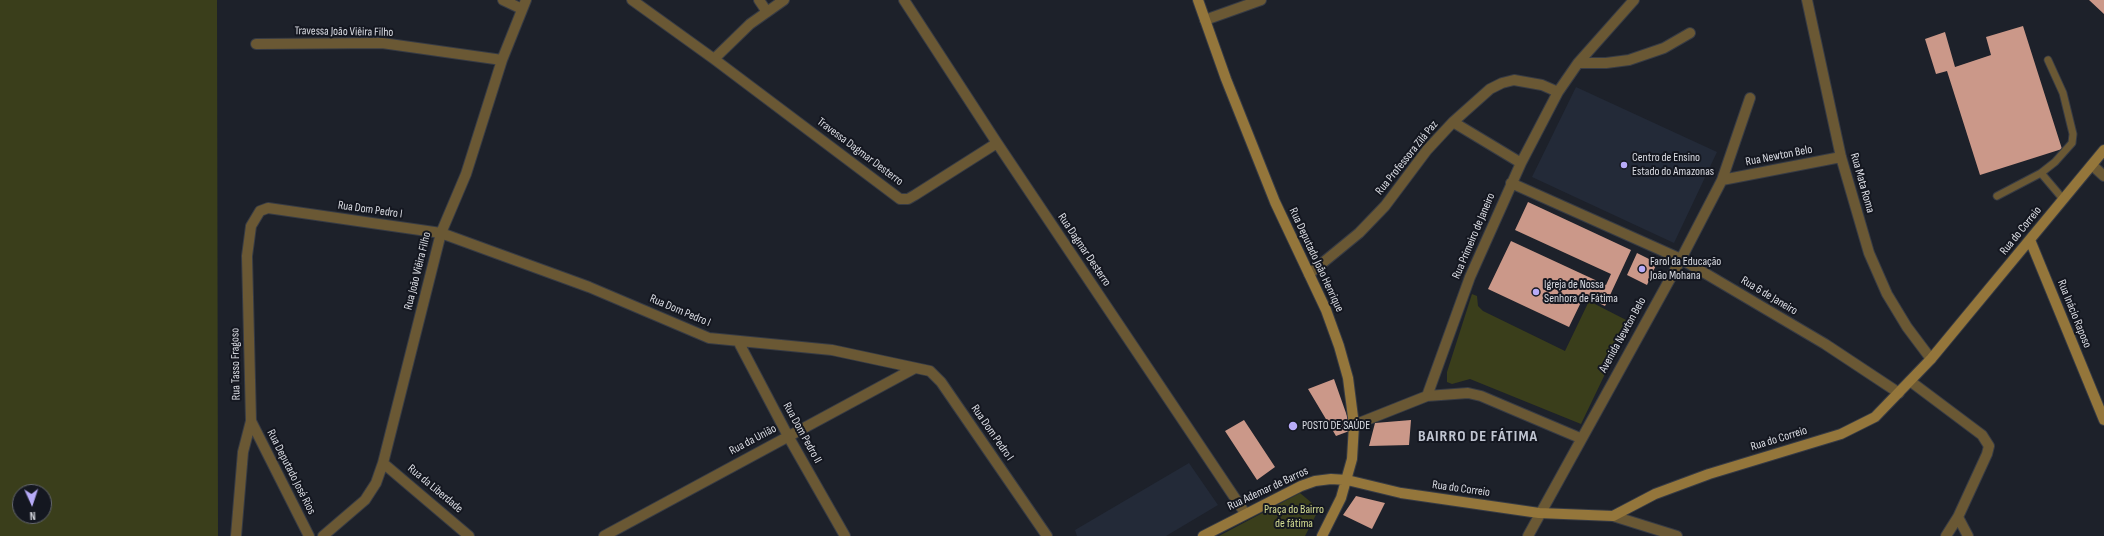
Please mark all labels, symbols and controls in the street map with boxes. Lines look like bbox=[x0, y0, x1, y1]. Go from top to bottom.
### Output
street label: Travessa João Viêira Filho bbox=[294, 24, 394, 40]
street label: Travessa Dagmar Desterro bbox=[814, 115, 906, 189]
street label: Rua Professora Zilá Paz bbox=[1373, 118, 1441, 198]
street label: Rua Newton Belo bbox=[1744, 142, 1814, 170]
place label: Centro de Ensino Estado do Amazonas bbox=[1632, 151, 1714, 179]
street label: Rua Mata Roma bbox=[1847, 151, 1877, 215]
marker: Centro de Ensino Estado do Amazonas bbox=[1619, 160, 1629, 170]
street label: Rua Primeiro de Janeiro bbox=[1449, 191, 1499, 281]
street label: Rua Dom Pedro I bbox=[337, 198, 403, 222]
street label: Rua do Correio bbox=[1997, 204, 2045, 258]
street label: Rua Deputado João Henrique bbox=[1286, 206, 1346, 314]
street label: Rua Dagmar Desterro bbox=[1054, 211, 1114, 289]
street label: Rua João Viêira Filho bbox=[401, 231, 435, 311]
place label: Farol da Educação João Mohana bbox=[1650, 255, 1721, 283]
marker: Farol da Educação João Mohana bbox=[1637, 264, 1647, 274]
street label: Rua 6 de Janeiro bbox=[1738, 273, 1800, 319]
place label: Igreja de Nossa Senhora de Fátima bbox=[1544, 278, 1618, 306]
street label: Rua Inácio Raposo bbox=[2054, 278, 2094, 350]
marker: Igreja de Nossa Senhora de Fátima bbox=[1531, 287, 1541, 297]
street label: Rua Dom Pedro I bbox=[647, 292, 713, 330]
street label: Avenida Newton Belo bbox=[1596, 295, 1650, 375]
street label: Rua Tasso Fragoso bbox=[228, 328, 244, 400]
street label: Rua Dom Pedro II bbox=[779, 400, 825, 466]
street label: Rua Dom Pedro I bbox=[967, 402, 1017, 464]
place label: POSTO DE SAÚDE bbox=[1302, 419, 1370, 433]
marker: POSTO DE SAÚDE bbox=[1287, 420, 1299, 432]
street label: Rua da União bbox=[727, 422, 779, 458]
street label: Rua do Correio bbox=[1749, 424, 1809, 454]
street label: Rua Deputado José Rios bbox=[263, 427, 319, 517]
district label: BAIRRO DE FÁTIMA bbox=[1418, 427, 1538, 447]
street label: Rua da Liberdade bbox=[404, 462, 466, 516]
street label: Rua Ademar de Barros bbox=[1225, 464, 1311, 514]
street label: Rua do Correio bbox=[1431, 478, 1491, 500]
north arrow bbox=[12, 484, 52, 524]
park label: Praça do Bairro de fátima bbox=[1264, 503, 1324, 531]
text: N bbox=[29, 509, 36, 522]

